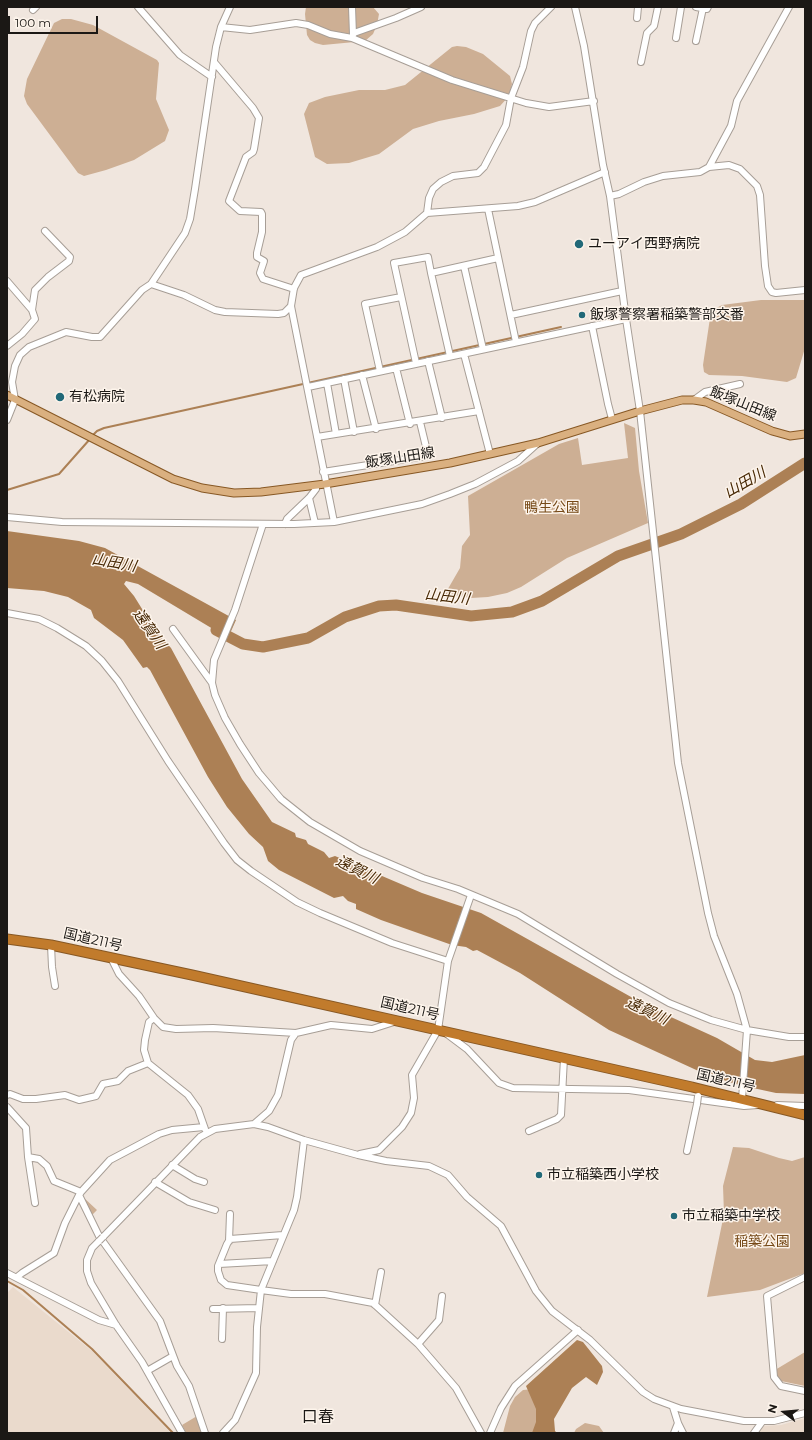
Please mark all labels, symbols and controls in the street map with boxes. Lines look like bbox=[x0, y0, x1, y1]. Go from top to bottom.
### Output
scale bar bbox=[10, 8, 100, 34]
text: 100 m bbox=[15, 15, 51, 30]
place label: ユーアイ西野病院 bbox=[588, 236, 700, 252]
marker: ユーアイ西野病院 bbox=[573, 238, 585, 250]
place label: 飯塚警察署稲築警部交番 bbox=[590, 307, 744, 323]
marker: 飯塚警察署稲築警部交番 bbox=[577, 310, 587, 320]
street label: 飯塚山田線 bbox=[707, 383, 779, 425]
place label: 有松病院 bbox=[69, 389, 125, 405]
marker: 有松病院 bbox=[54, 391, 66, 403]
street label: 飯塚山田線 bbox=[364, 444, 436, 472]
water label: 山田川 bbox=[721, 464, 769, 502]
park label: 鴨生公園 bbox=[524, 500, 580, 516]
water label: 山田川 bbox=[90, 550, 138, 576]
water label: 山田川 bbox=[424, 585, 470, 609]
water label: 遠賀川 bbox=[129, 605, 169, 653]
water label: 遠賀川 bbox=[333, 852, 381, 888]
street label: 国道211号 bbox=[62, 925, 124, 955]
water label: 遠賀川 bbox=[623, 993, 671, 1029]
street label: 国道211号 bbox=[379, 994, 441, 1024]
street label: 国道211号 bbox=[695, 1066, 757, 1096]
place label: 市立稲築西小学校 bbox=[547, 1167, 659, 1183]
marker: 市立稲築西小学校 bbox=[534, 1170, 544, 1180]
place label: 市立稲築中学校 bbox=[682, 1208, 780, 1224]
marker: 市立稲築中学校 bbox=[669, 1211, 679, 1221]
park label: 稲築公園 bbox=[734, 1234, 790, 1250]
north arrow bbox=[764, 1392, 804, 1432]
text: N bbox=[765, 1402, 780, 1415]
district label: 口春 bbox=[302, 1407, 334, 1427]

